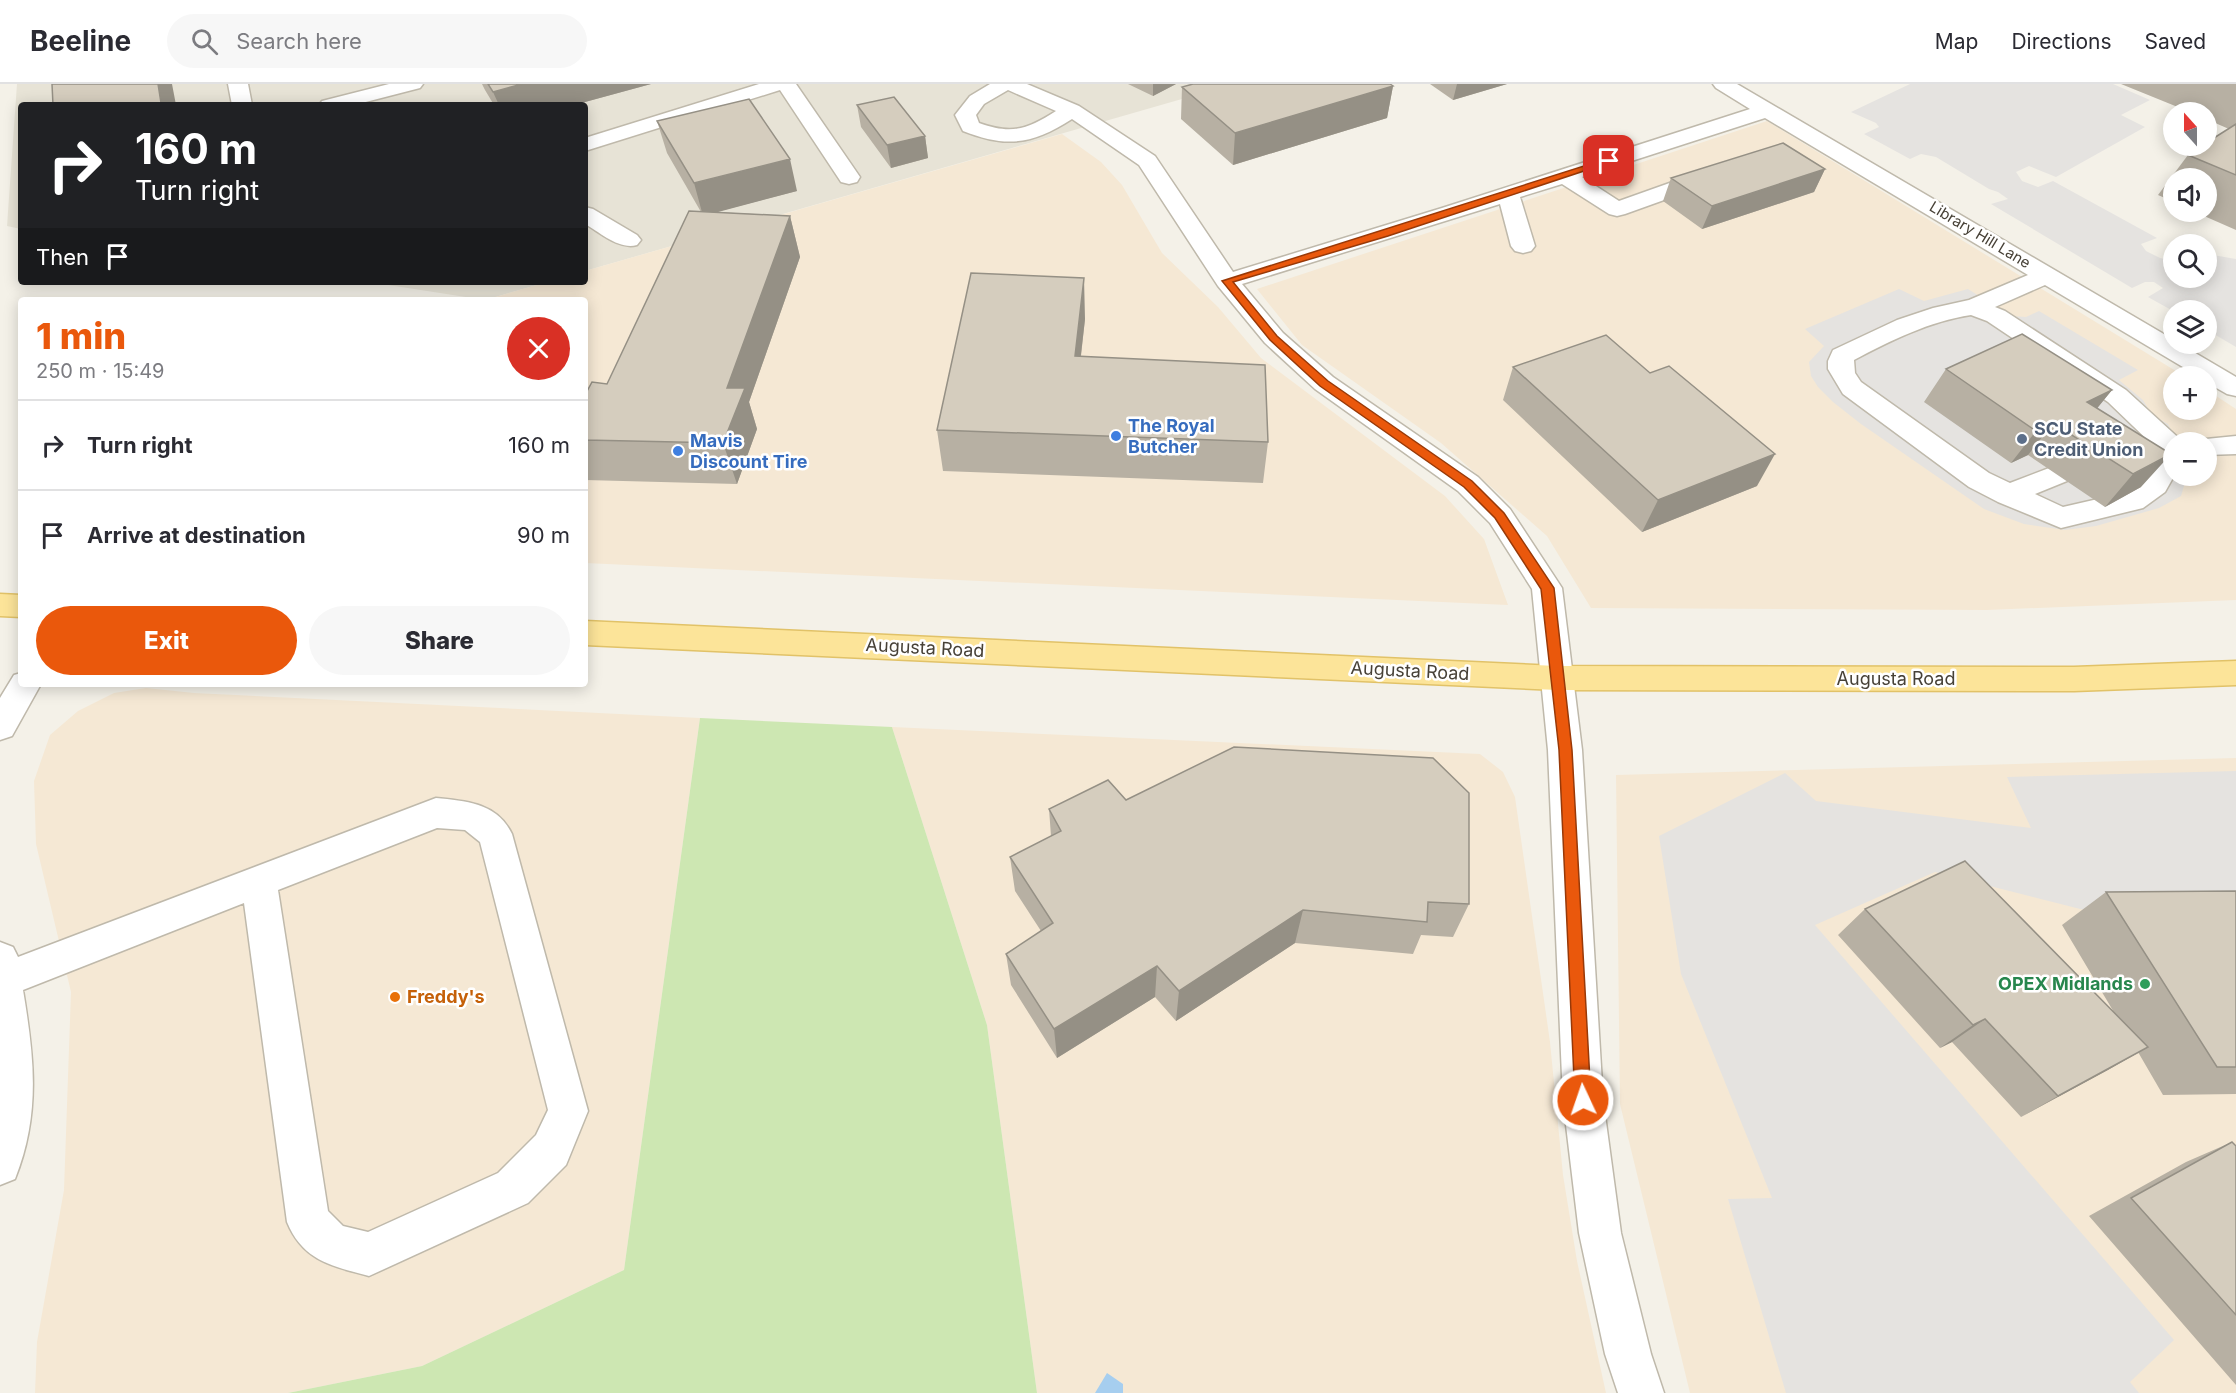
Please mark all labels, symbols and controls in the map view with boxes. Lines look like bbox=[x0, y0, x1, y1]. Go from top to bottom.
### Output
search box bbox=[167, 14, 587, 68]
text: Beeline bbox=[30, 24, 131, 58]
icon: search bbox=[188, 25, 221, 58]
text: Search here bbox=[236, 28, 362, 54]
text: Map bbox=[1935, 29, 1978, 54]
text: Directions bbox=[2011, 29, 2112, 54]
text: Saved bbox=[2145, 29, 2206, 54]
north arrow bbox=[2163, 102, 2217, 156]
map controls bbox=[2163, 102, 2217, 486]
text: 160 m bbox=[135, 123, 257, 174]
icon: right bbox=[36, 126, 114, 204]
pin bbox=[1583, 135, 1634, 186]
icon: arrive bbox=[1592, 144, 1625, 177]
button: sound bbox=[2163, 168, 2217, 222]
text: Turn right bbox=[135, 174, 259, 207]
street label: Library Hill Lane bbox=[1926, 197, 2034, 272]
button: search bbox=[2163, 234, 2217, 288]
icon: arrive bbox=[101, 240, 134, 273]
text: Then bbox=[36, 244, 89, 270]
button: layers bbox=[2163, 300, 2217, 354]
text: 1 min bbox=[36, 314, 126, 358]
button: close bbox=[507, 317, 570, 380]
text: 250 m · 15:49 bbox=[36, 359, 165, 383]
button: + bbox=[2163, 366, 2217, 420]
place label: The Royal Butcher bbox=[1128, 415, 1215, 457]
place label: SCU State Credit Union bbox=[2034, 418, 2144, 460]
icon: right bbox=[36, 429, 69, 462]
marker: The Royal Butcher bbox=[1109, 429, 1123, 443]
place label: Mavis Discount Tire bbox=[690, 430, 808, 472]
text: Turn right bbox=[87, 432, 193, 458]
text: 160 m bbox=[508, 432, 570, 458]
marker: SCU State Credit Union bbox=[2015, 432, 2029, 446]
button: − bbox=[2163, 432, 2217, 486]
marker: Mavis Discount Tire bbox=[671, 444, 685, 458]
icon: arrive bbox=[36, 519, 69, 552]
text: Arrive at destination bbox=[87, 522, 306, 548]
text: 90 m bbox=[517, 522, 570, 548]
button: Exit bbox=[36, 606, 297, 675]
button: Share bbox=[309, 606, 570, 675]
street label: Augusta Road bbox=[865, 634, 985, 661]
street label: Augusta Road bbox=[1350, 657, 1470, 684]
street label: Augusta Road bbox=[1837, 668, 1955, 689]
place label: OPEX Midlands bbox=[1998, 973, 2133, 994]
marker: OPEX Midlands bbox=[2138, 977, 2152, 991]
place label: Freddy's bbox=[407, 986, 485, 1007]
marker: Freddy's bbox=[388, 990, 402, 1004]
position arrow bbox=[1551, 1068, 1615, 1132]

